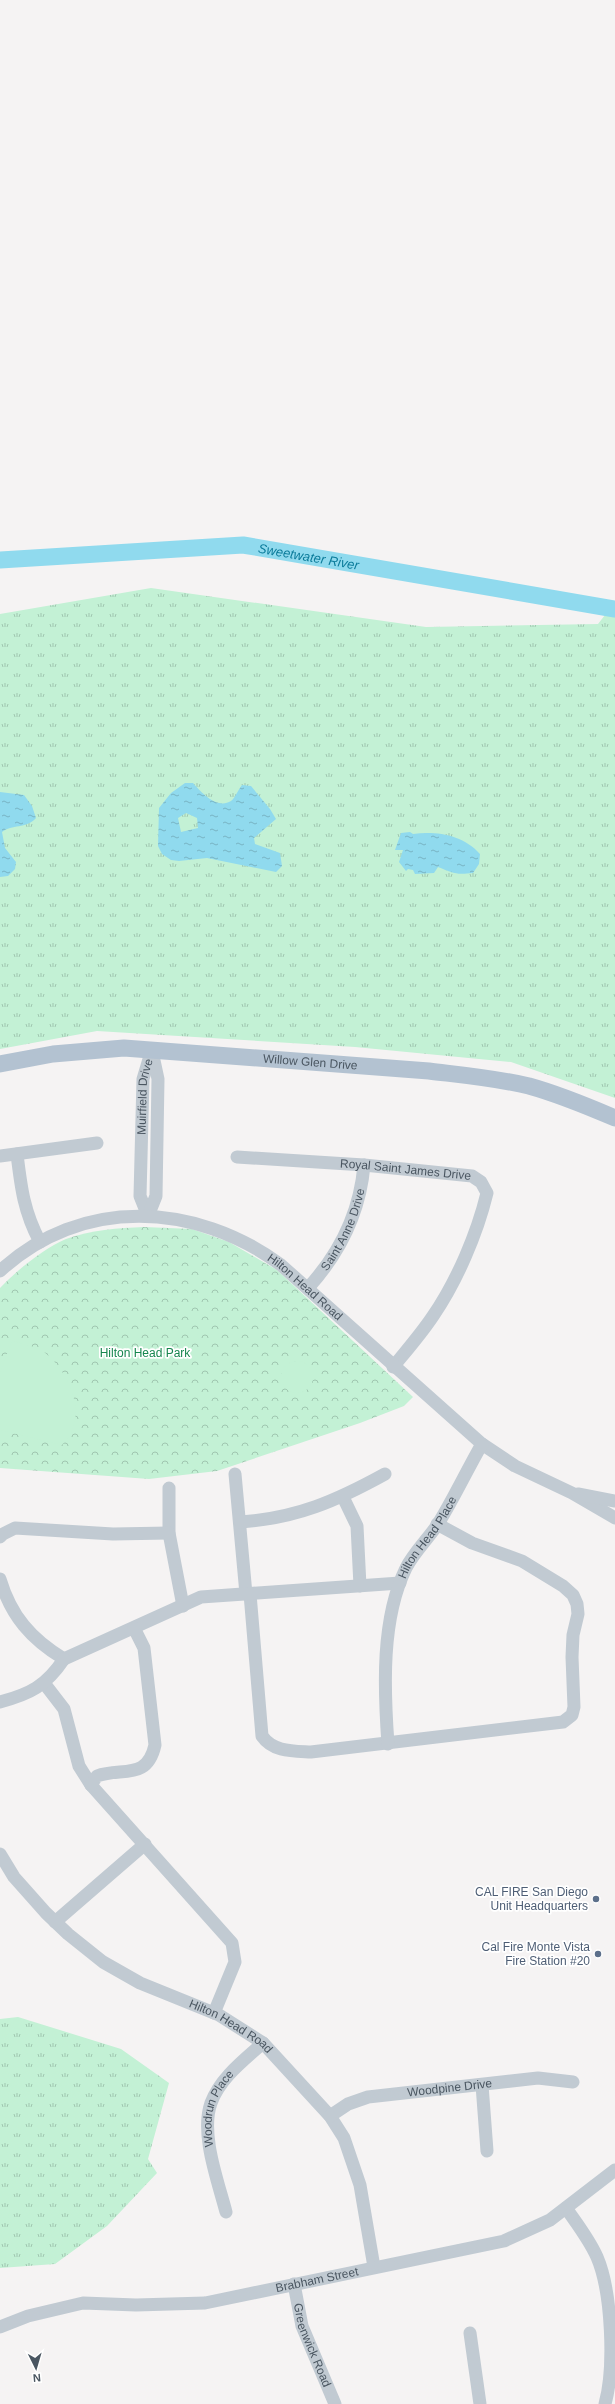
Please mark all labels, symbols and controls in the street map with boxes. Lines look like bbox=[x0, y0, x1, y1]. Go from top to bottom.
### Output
water label: Sweetwater River bbox=[257, 540, 361, 572]
street label: Willow Glen Drive bbox=[262, 1052, 358, 1073]
street label: Muirfield Drive bbox=[135, 1057, 156, 1135]
street label: Royal Saint James Drive bbox=[340, 1157, 472, 1183]
street label: Saint Anne Drive bbox=[318, 1187, 367, 1273]
street label: Hilton Head Road bbox=[265, 1251, 345, 1323]
park label: Hilton Head Park bbox=[100, 1346, 191, 1360]
street label: Hilton Head Place bbox=[395, 1494, 460, 1581]
place label: CAL FIRE San Diego Unit Headquarters bbox=[475, 1885, 588, 1913]
marker: CAL FIRE San Diego Unit Headquarters bbox=[591, 1894, 601, 1904]
place label: Cal Fire Monte Vista Fire Station #20 bbox=[482, 1940, 590, 1968]
marker: Cal Fire Monte Vista Fire Station #20 bbox=[593, 1949, 603, 1959]
street label: Hilton Head Road bbox=[187, 1997, 276, 2056]
street label: Woodrun Place bbox=[201, 2067, 237, 2148]
street label: Woodpine Drive bbox=[407, 2076, 493, 2100]
street label: Brabham Street bbox=[274, 2264, 360, 2295]
street label: Greenwick Road bbox=[291, 2302, 334, 2389]
north arrow bbox=[16, 2348, 56, 2388]
text: N bbox=[32, 2372, 41, 2384]

